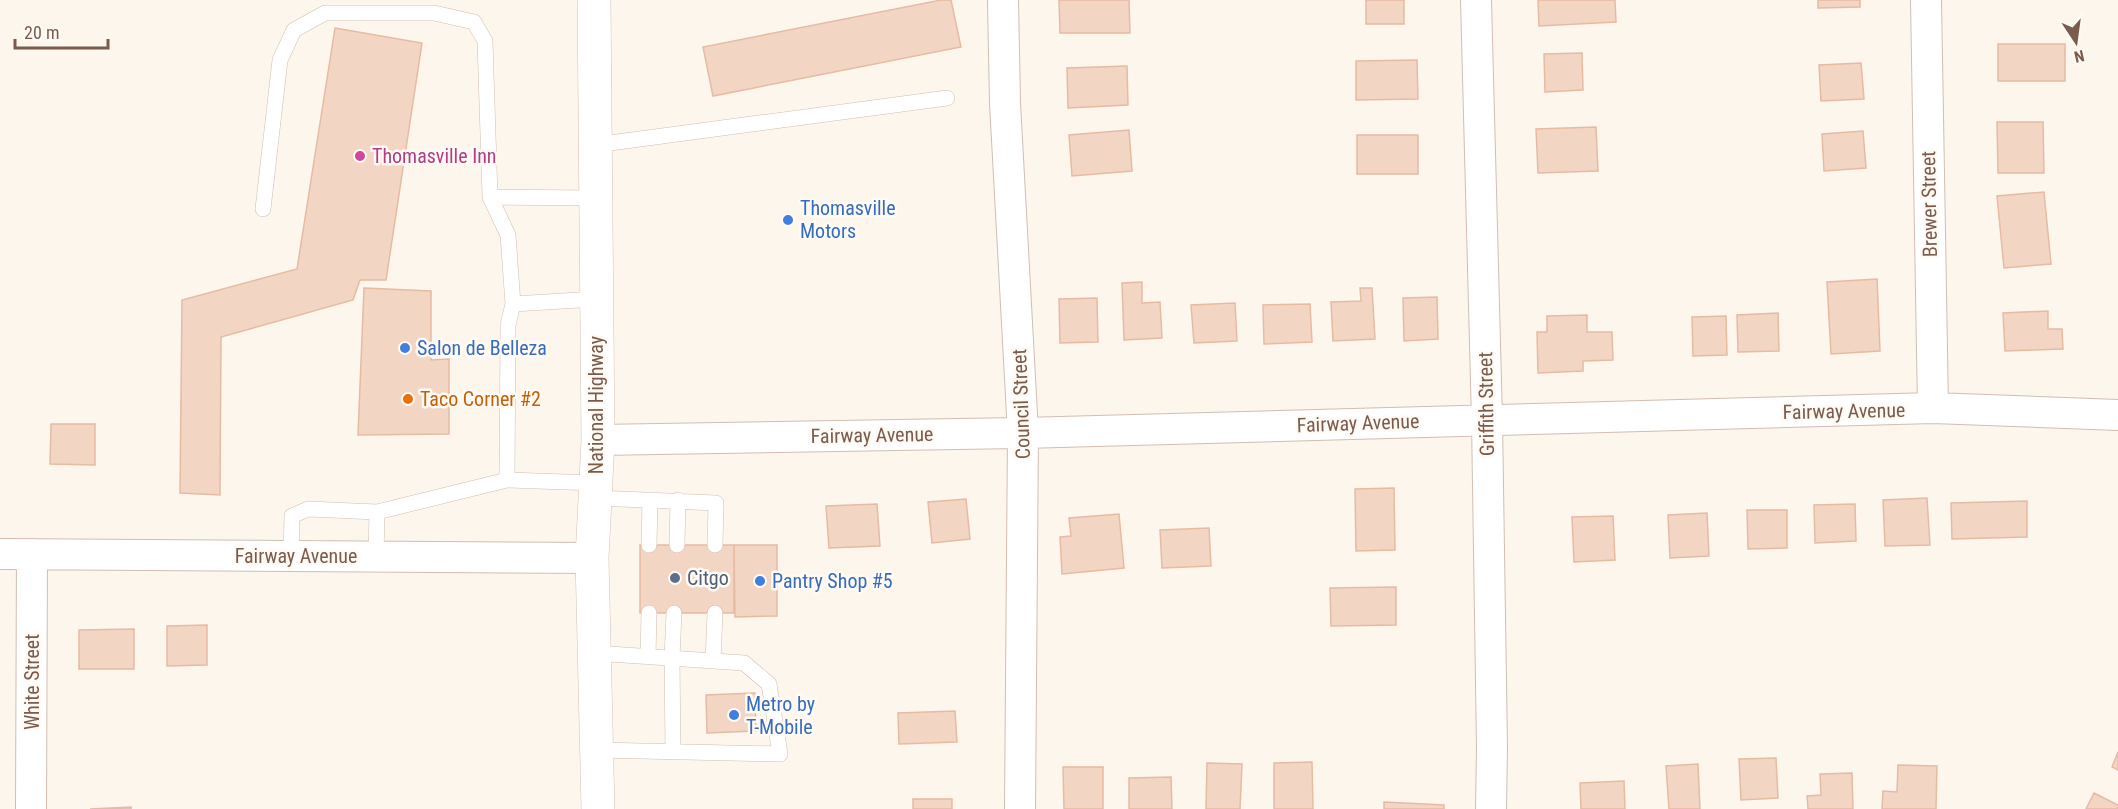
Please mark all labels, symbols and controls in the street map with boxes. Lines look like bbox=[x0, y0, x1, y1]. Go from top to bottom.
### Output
scale bar bbox=[15, 12, 108, 50]
north arrow bbox=[2046, 12, 2106, 72]
text: 20 m bbox=[24, 22, 59, 43]
text: N bbox=[2072, 46, 2086, 66]
place label: Thomasville Inn bbox=[372, 144, 497, 168]
marker: Thomasville Inn bbox=[353, 149, 367, 163]
street label: Brewer Street bbox=[1916, 151, 1942, 257]
place label: Thomasville Motors bbox=[800, 196, 896, 243]
marker: Thomasville Motors bbox=[781, 213, 795, 227]
place label: Salon de Belleza bbox=[417, 336, 547, 360]
street label: National Highway bbox=[584, 336, 608, 474]
marker: Salon de Belleza bbox=[398, 341, 412, 355]
street label: Council Street bbox=[1007, 348, 1035, 460]
street label: Griffith Street bbox=[1473, 352, 1499, 456]
place label: Taco Corner #2 bbox=[420, 387, 541, 411]
marker: Taco Corner #2 bbox=[401, 392, 415, 406]
street label: Fairway Avenue bbox=[1782, 398, 1906, 424]
street label: Fairway Avenue bbox=[1296, 409, 1420, 437]
street label: Fairway Avenue bbox=[810, 422, 934, 448]
street label: Fairway Avenue bbox=[235, 544, 357, 568]
place label: Citgo bbox=[687, 566, 729, 590]
place label: Pantry Shop #5 bbox=[772, 569, 893, 593]
marker: Citgo bbox=[668, 571, 682, 585]
marker: Pantry Shop #5 bbox=[753, 574, 767, 588]
street label: White Street bbox=[20, 634, 44, 730]
place label: Metro by T-Mobile bbox=[746, 692, 815, 739]
marker: Metro by T-Mobile bbox=[727, 708, 741, 722]

